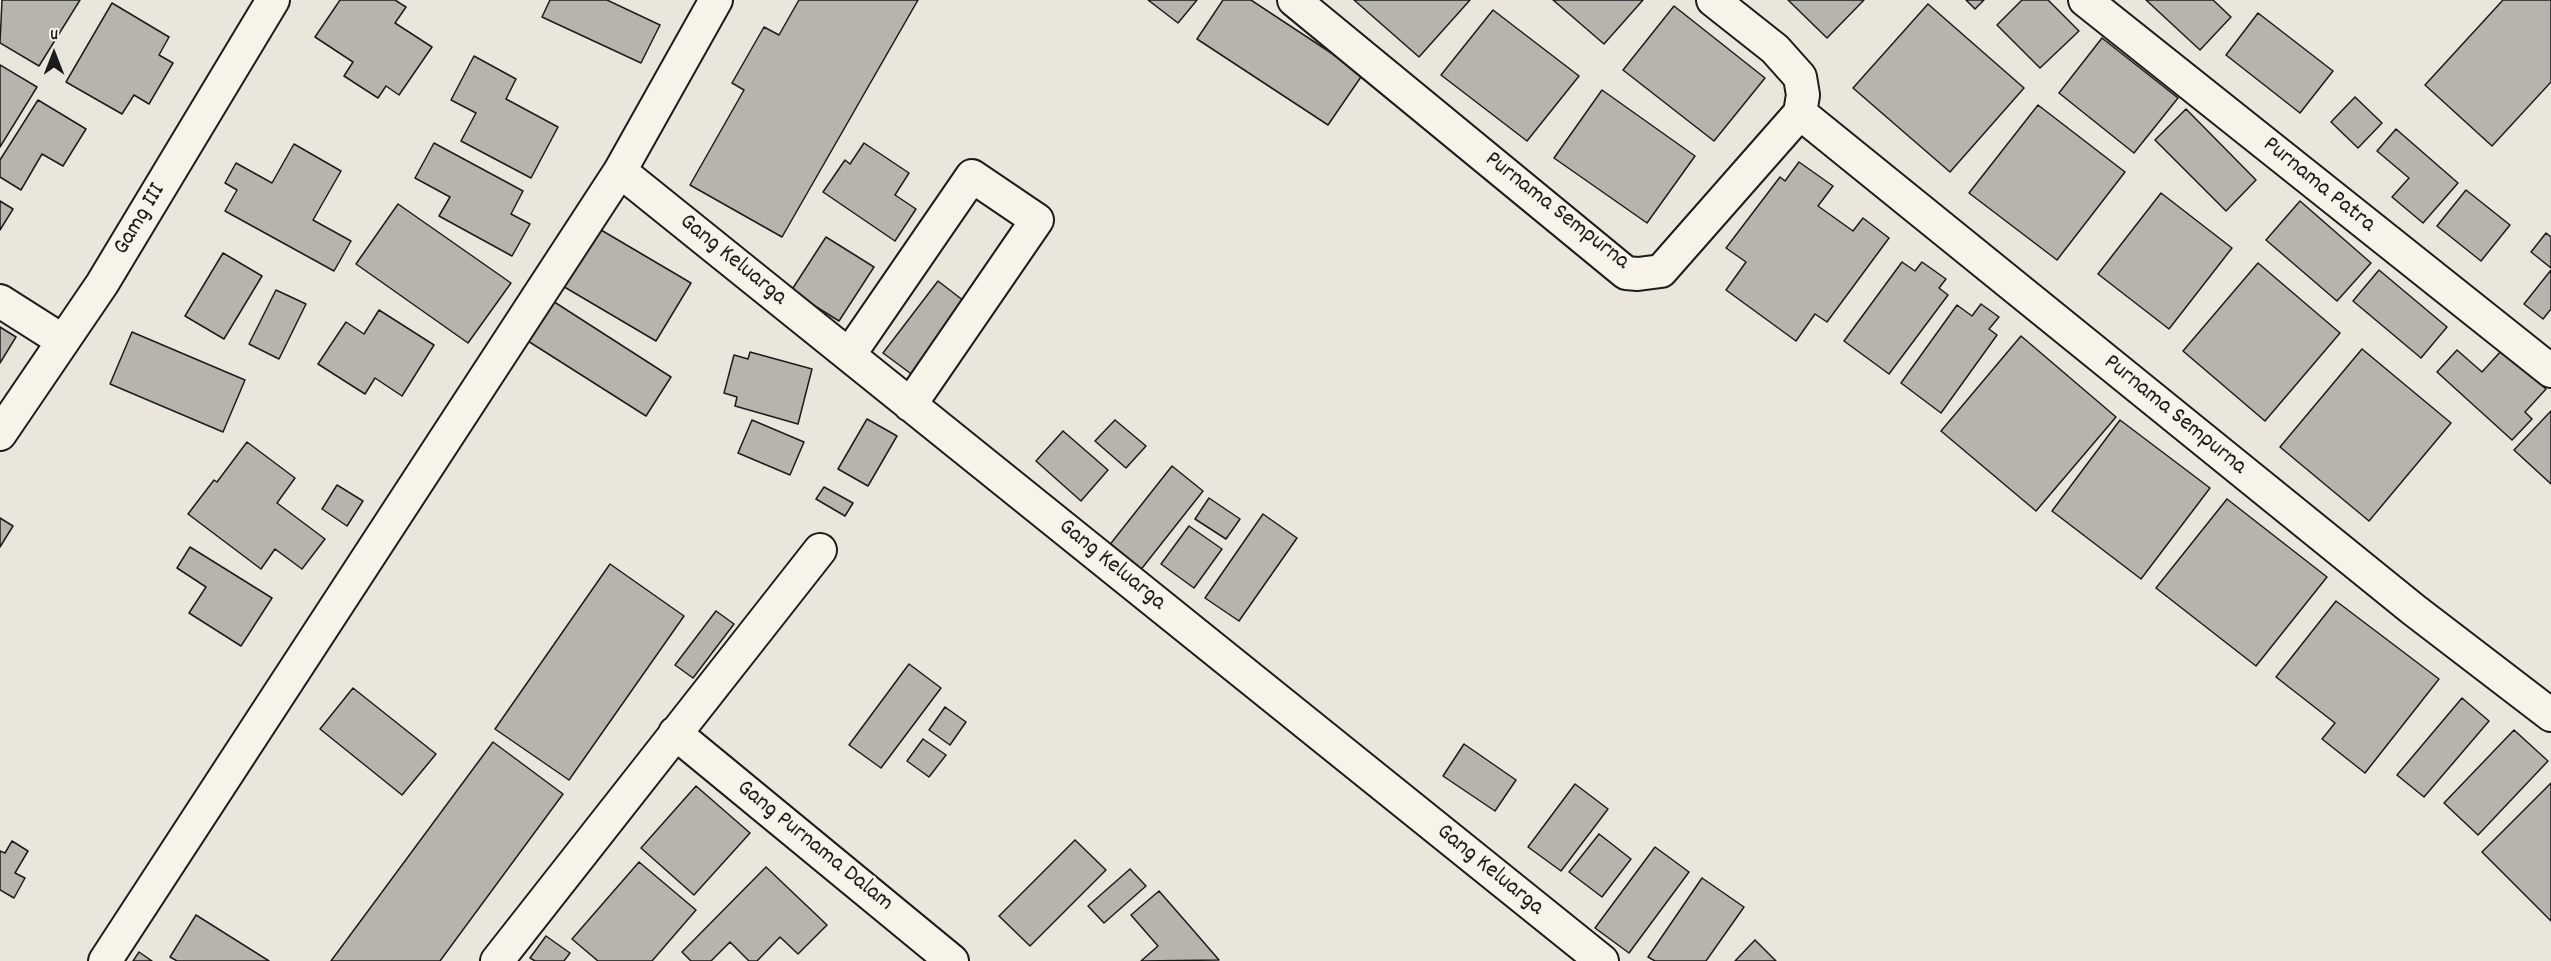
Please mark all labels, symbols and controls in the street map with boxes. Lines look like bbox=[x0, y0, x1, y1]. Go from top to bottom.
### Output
north arrow bbox=[24, 24, 84, 84]
text: U bbox=[50, 24, 58, 47]
street label: Purnama Patra bbox=[2256, 132, 2380, 240]
street label: Purnama Sempurna bbox=[1478, 146, 1634, 278]
street label: Gamg III bbox=[109, 179, 173, 261]
street label: Gang Keluarga bbox=[672, 209, 792, 313]
street label: Purnama Sempurna bbox=[2097, 349, 2251, 483]
street label: Gang Keluarga bbox=[1051, 514, 1171, 618]
street label: Gang Purnama Dalam bbox=[730, 775, 898, 919]
street label: Gang Keluarga bbox=[1429, 819, 1549, 923]

